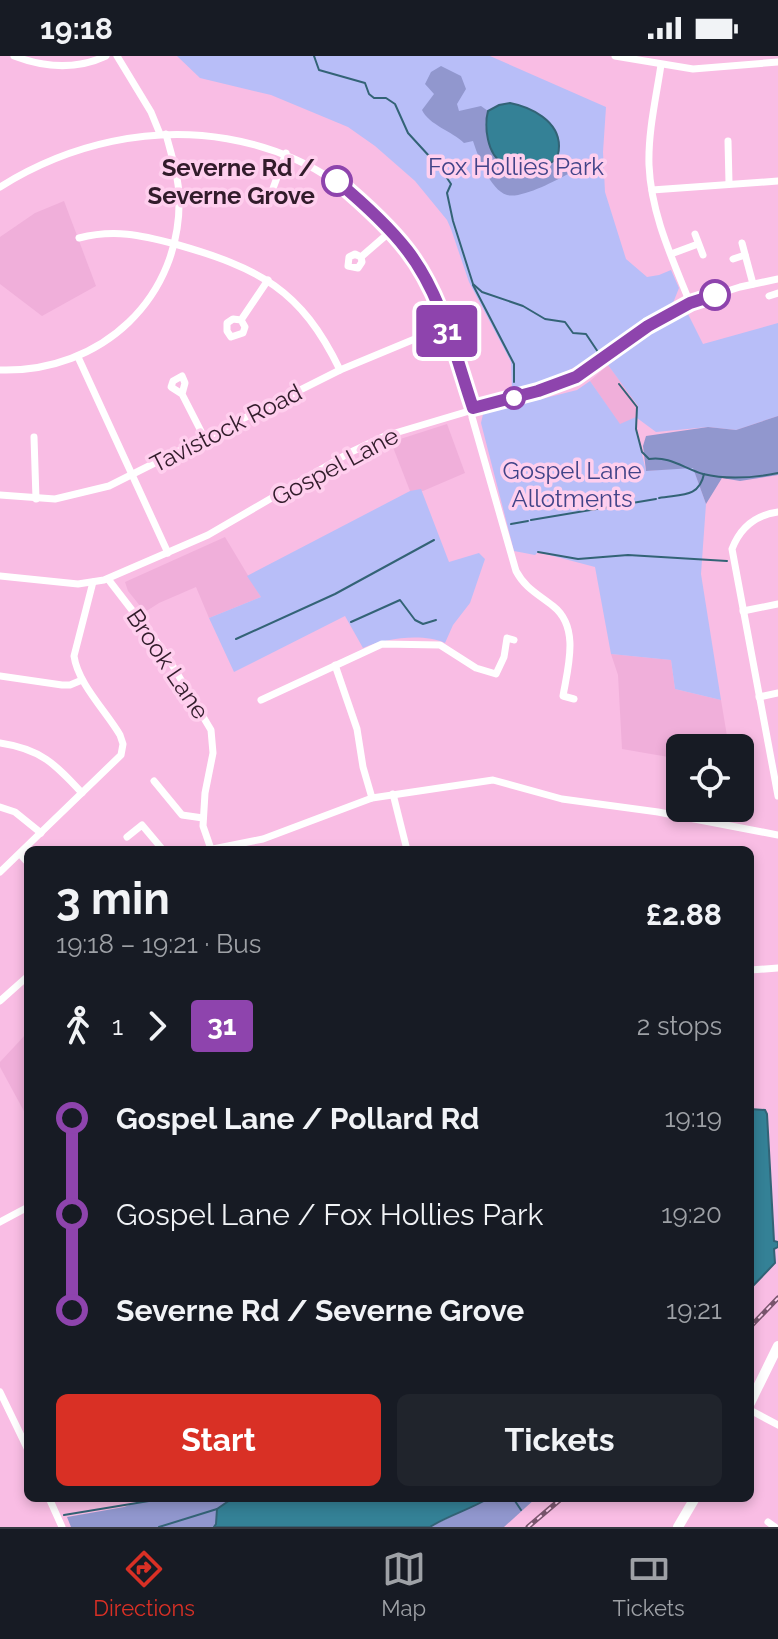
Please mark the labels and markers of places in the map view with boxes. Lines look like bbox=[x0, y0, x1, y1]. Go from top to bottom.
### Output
place label: Severne Rd / Severne Grove bbox=[147, 153, 315, 210]
marker: Severne Rd / Severne Grove bbox=[322, 166, 352, 196]
unlabelled marker bbox=[700, 280, 730, 310]
unlabelled marker bbox=[503, 387, 525, 409]

